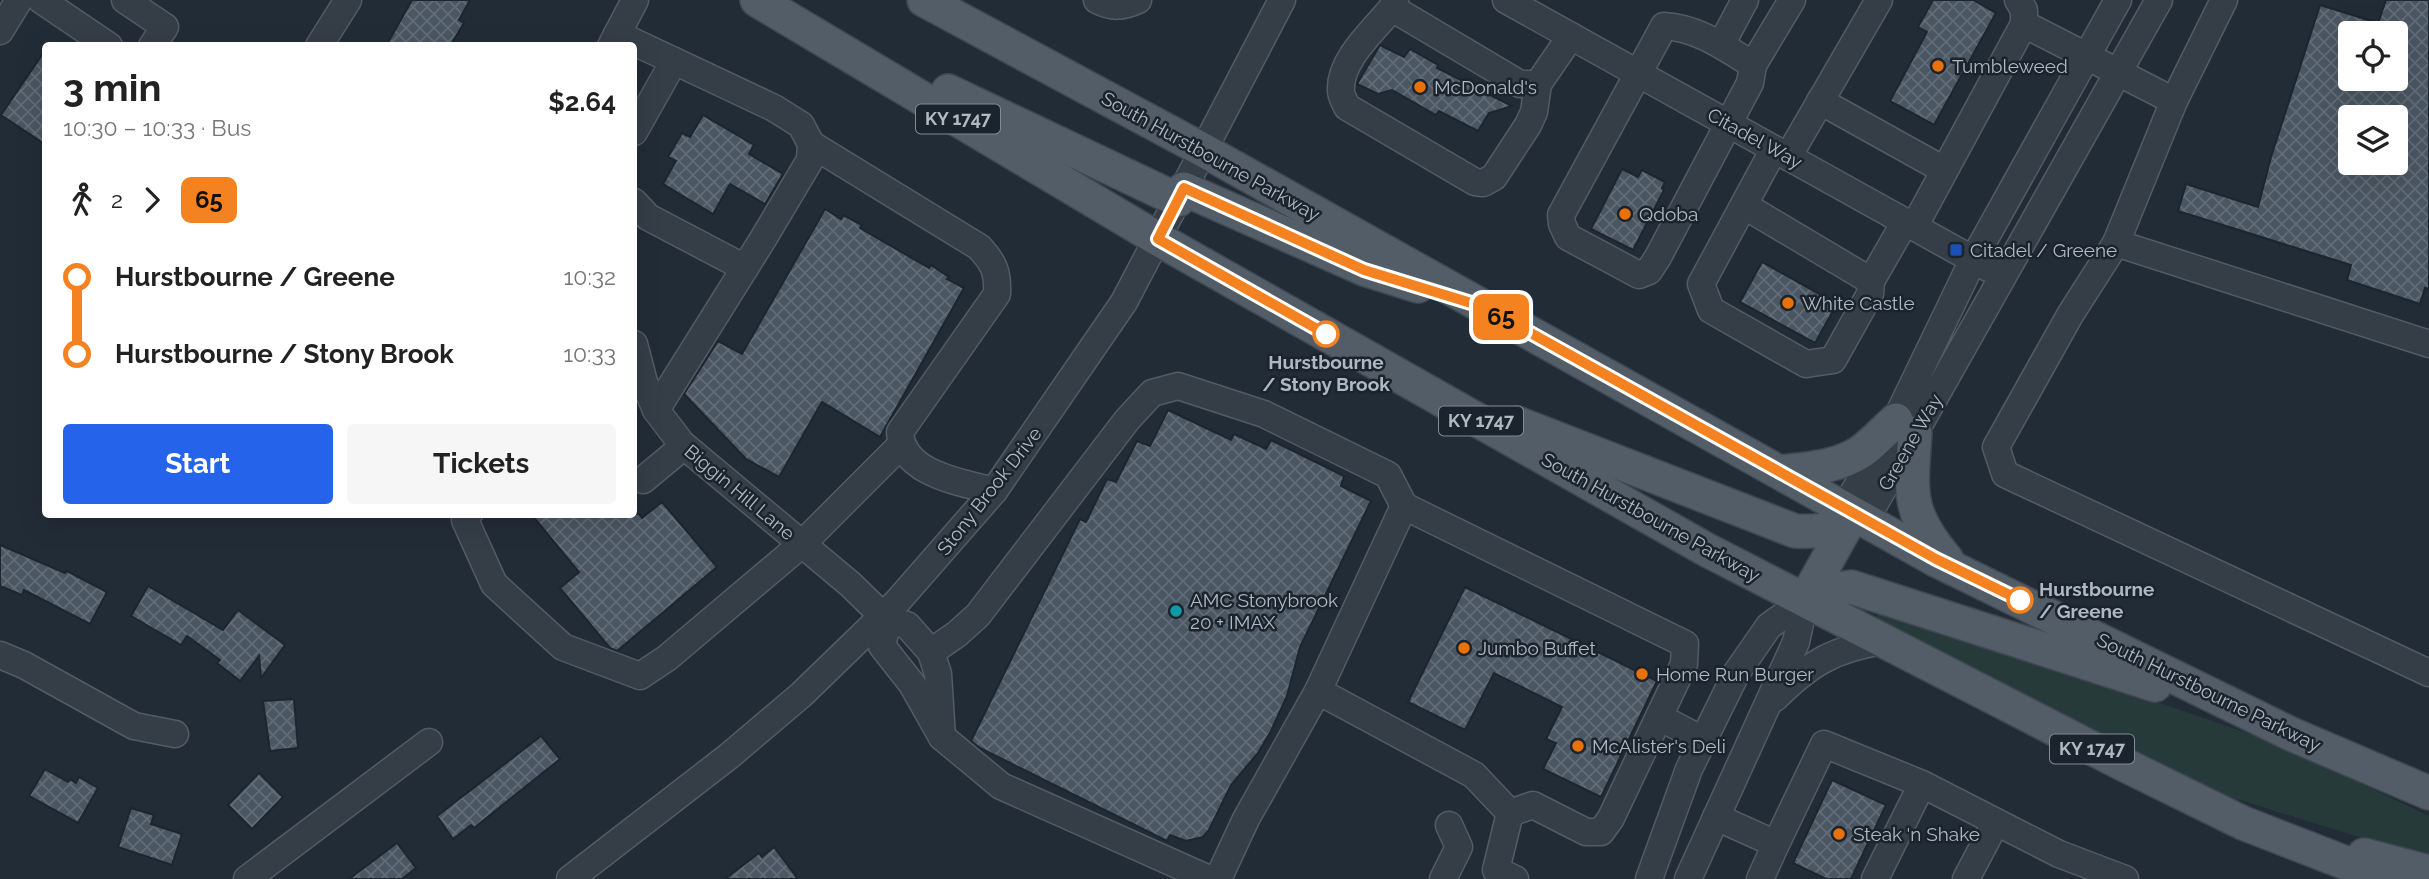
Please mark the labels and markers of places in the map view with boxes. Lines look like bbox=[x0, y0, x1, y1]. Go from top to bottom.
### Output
place label: Tumbleweed bbox=[1952, 55, 2068, 77]
marker: Tumbleweed bbox=[1930, 58, 1946, 74]
place label: McDonald's bbox=[1434, 76, 1537, 98]
marker: McDonald's bbox=[1412, 79, 1428, 95]
place label: Qdoba bbox=[1639, 203, 1698, 225]
marker: Qdoba bbox=[1617, 206, 1633, 222]
place label: Citadel / Greene bbox=[1970, 239, 2117, 261]
marker: Citadel / Greene bbox=[1948, 242, 1964, 258]
place label: White Castle bbox=[1802, 292, 1915, 314]
marker: White Castle bbox=[1780, 295, 1796, 311]
marker: Hurstbourne / Stony Brook bbox=[1313, 321, 1339, 347]
place label: Hurstbourne / Stony Brook bbox=[1262, 351, 1390, 395]
place label: Hurstbourne / Greene bbox=[2039, 578, 2154, 622]
marker: Hurstbourne / Greene bbox=[2007, 587, 2033, 613]
place label: AMC Stonybrook 20 + IMAX bbox=[1190, 589, 1338, 633]
marker: AMC Stonybrook 20 + IMAX bbox=[1168, 603, 1184, 619]
place label: Jumbo Buffet bbox=[1478, 637, 1596, 659]
marker: Jumbo Buffet bbox=[1456, 640, 1472, 656]
place label: Home Run Burger bbox=[1656, 663, 1814, 685]
marker: Home Run Burger bbox=[1634, 666, 1650, 682]
place label: McAlister's Deli bbox=[1592, 735, 1726, 757]
marker: McAlister's Deli bbox=[1570, 738, 1586, 754]
place label: Steak 'n Shake bbox=[1853, 823, 1980, 845]
marker: Steak 'n Shake bbox=[1831, 826, 1847, 842]

